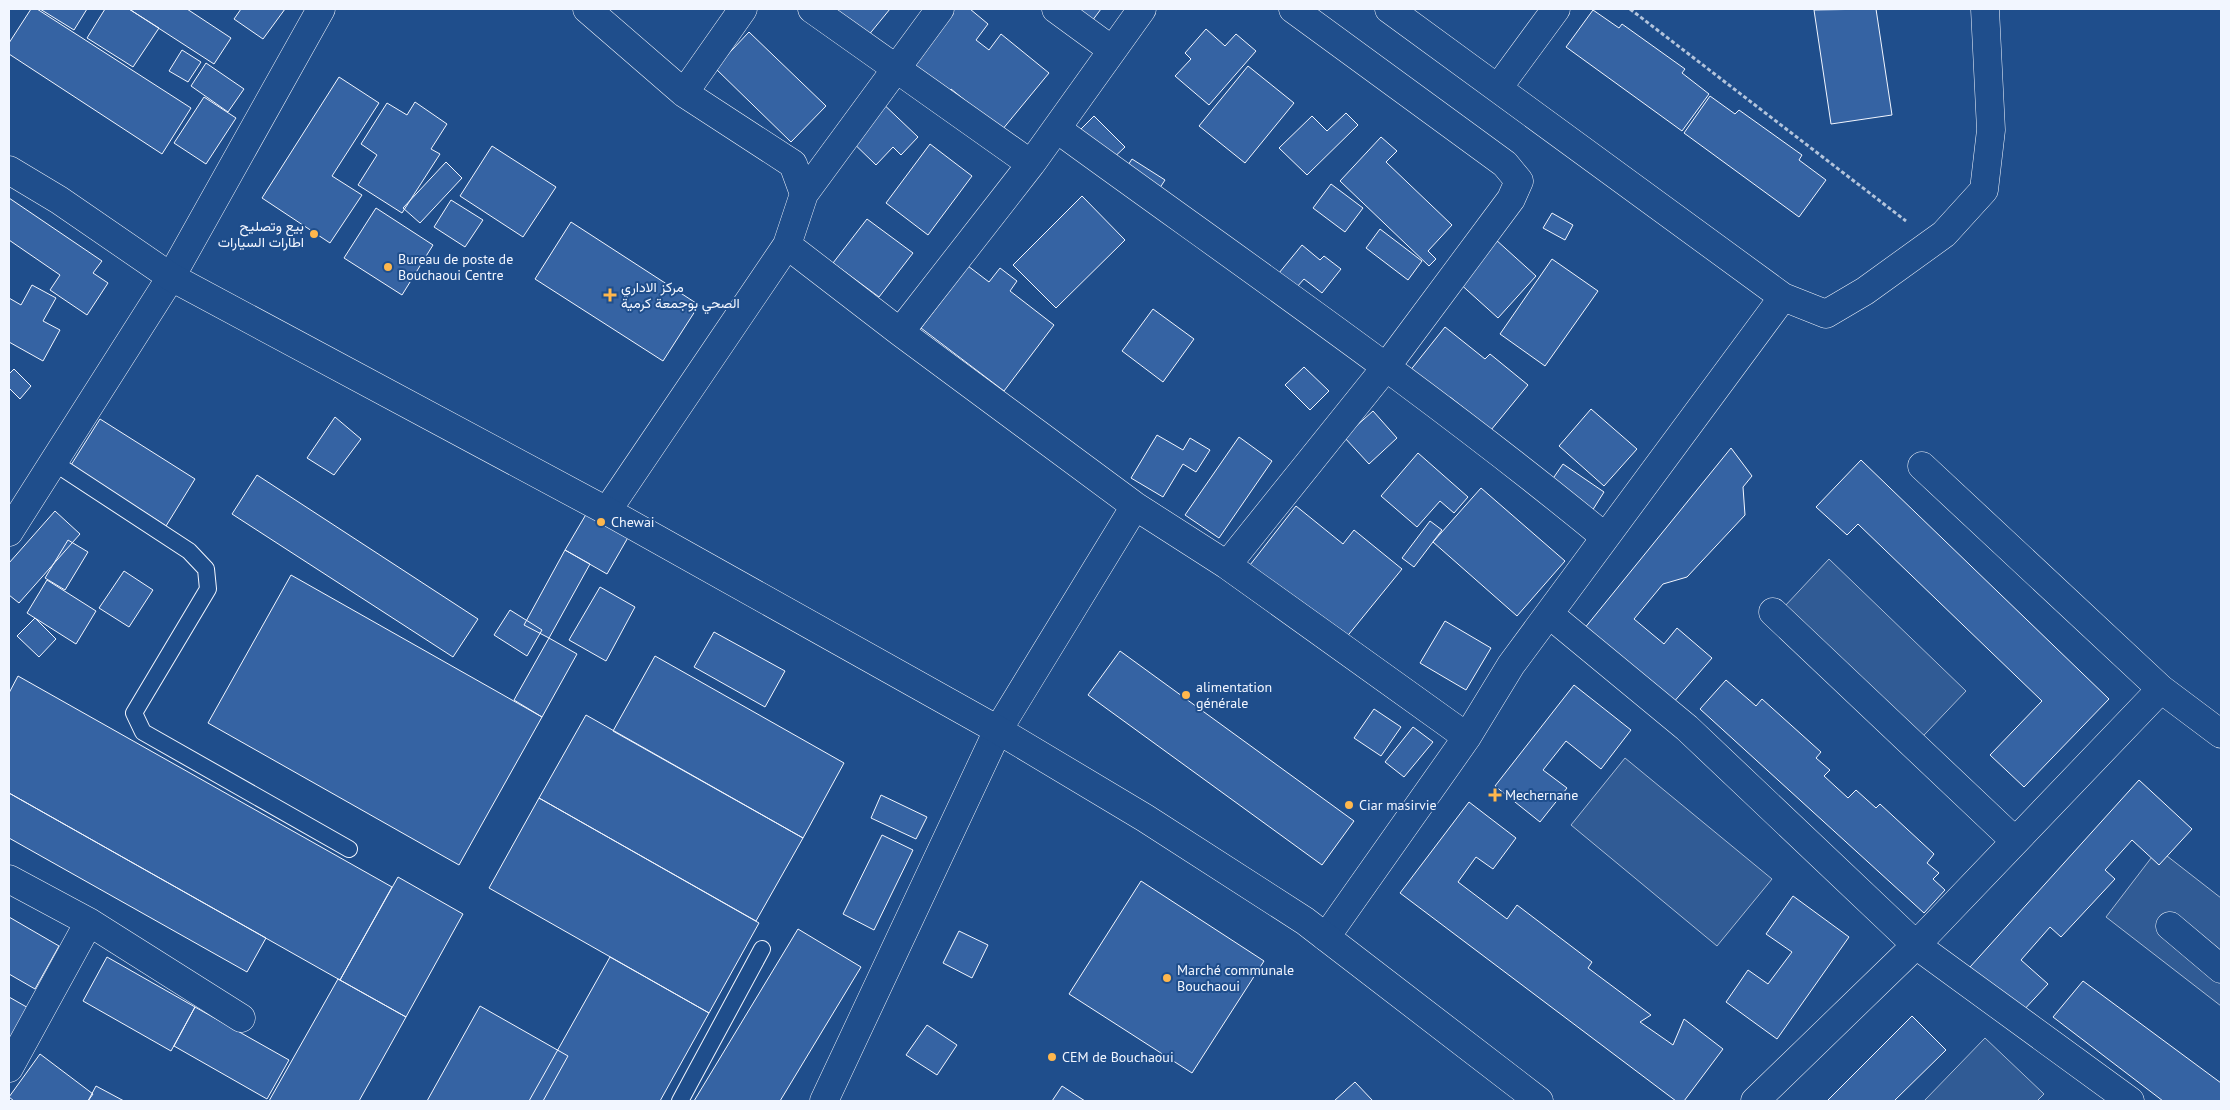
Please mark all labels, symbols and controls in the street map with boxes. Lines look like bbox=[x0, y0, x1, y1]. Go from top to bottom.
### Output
place label: بيع وتصليح اطارات السيارات bbox=[218, 217, 304, 251]
marker: بيع وتصليح اطارات السيارات bbox=[308, 228, 320, 240]
place label: Bureau de poste de Bouchaoui Centre bbox=[398, 250, 513, 284]
marker: Bureau de poste de Bouchaoui Centre bbox=[382, 261, 394, 273]
place label: مركز الاداري الصحي بوجمعة كرمية bbox=[621, 278, 740, 315]
marker: مركز الاداري الصحي بوجمعة كرمية bbox=[603, 288, 617, 302]
place label: Chewai bbox=[611, 513, 655, 531]
marker: Chewai bbox=[595, 516, 607, 528]
place label: alimentation générale bbox=[1196, 678, 1272, 712]
marker: alimentation générale bbox=[1180, 689, 1192, 701]
place label: Mechernane bbox=[1505, 786, 1578, 804]
marker: Mechernane bbox=[1489, 789, 1501, 801]
place label: Ciar masirvie bbox=[1359, 796, 1437, 814]
marker: Ciar masirvie bbox=[1343, 799, 1355, 811]
place label: Marché communale Bouchaoui bbox=[1177, 961, 1294, 995]
marker: Marché communale Bouchaoui bbox=[1161, 972, 1173, 984]
place label: CEM de Bouchaoui bbox=[1062, 1048, 1174, 1066]
marker: CEM de Bouchaoui bbox=[1046, 1051, 1058, 1063]

